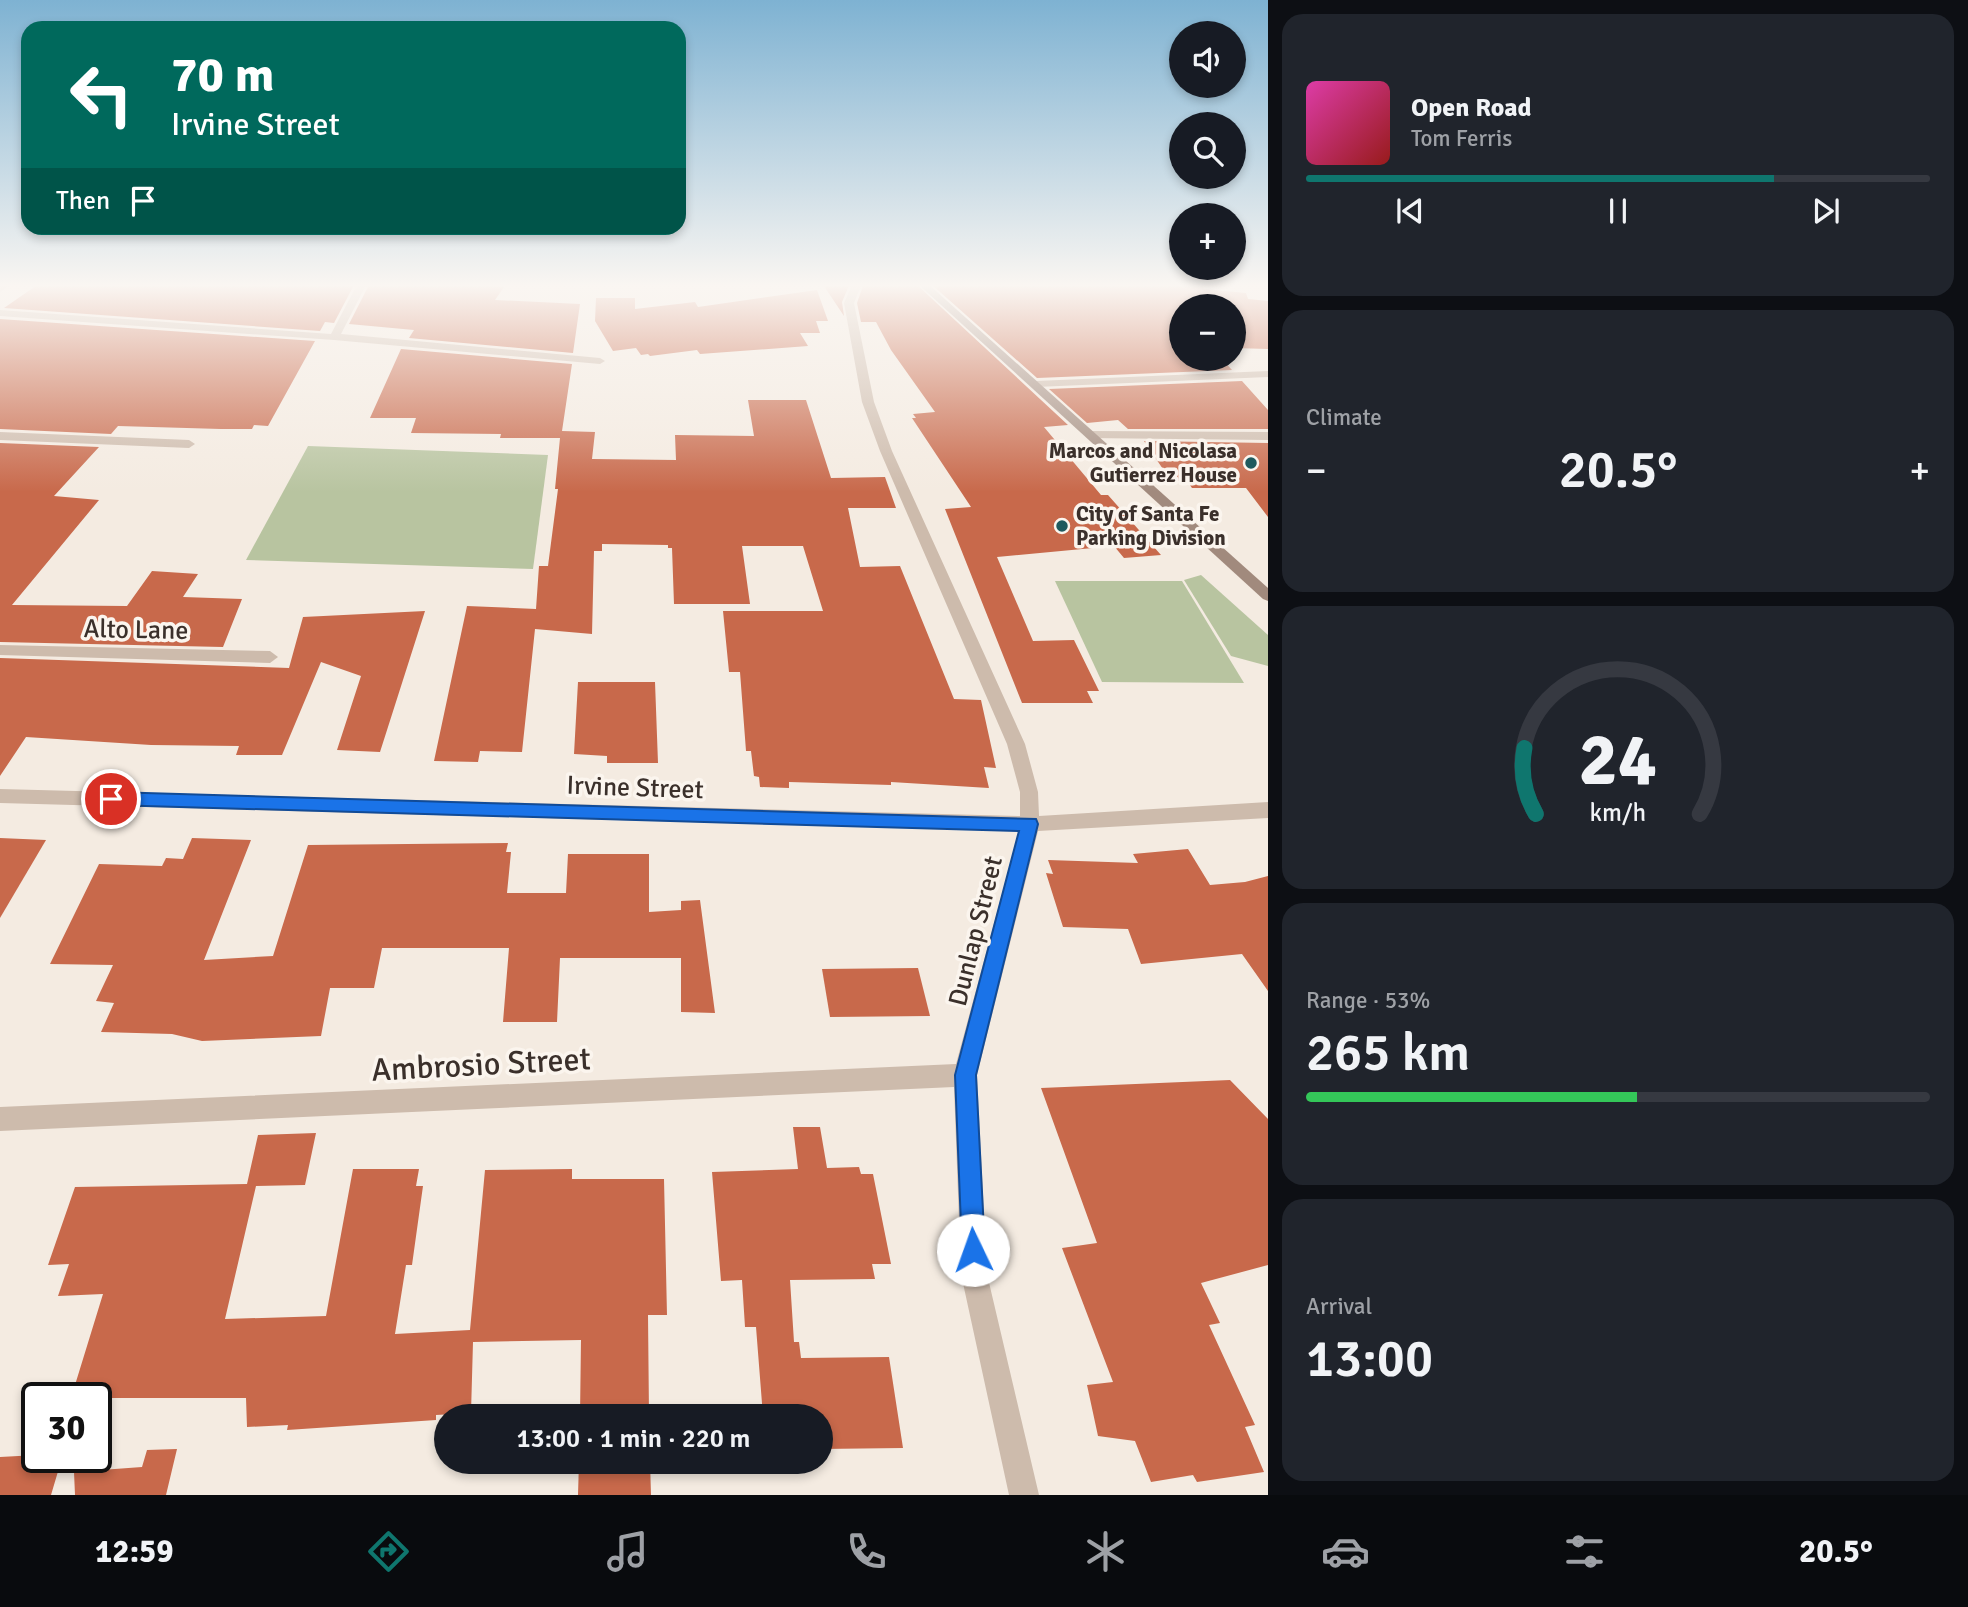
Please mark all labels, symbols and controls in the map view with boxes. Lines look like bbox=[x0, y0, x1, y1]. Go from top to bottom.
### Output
map controls bbox=[1169, 21, 1246, 371]
button: sound bbox=[1169, 21, 1246, 98]
text: 70 m bbox=[171, 45, 274, 105]
icon: left bbox=[56, 49, 147, 140]
text: Open Road bbox=[1411, 92, 1532, 124]
text: Irvine Street bbox=[171, 105, 340, 144]
button: search bbox=[1169, 112, 1246, 189]
text: Tom Ferris bbox=[1411, 124, 1512, 153]
icon: arrive bbox=[124, 182, 162, 220]
text: Then bbox=[56, 185, 110, 217]
icon: previous bbox=[1391, 192, 1429, 230]
icon: pause bbox=[1599, 192, 1637, 230]
icon: next bbox=[1807, 192, 1845, 230]
button: + bbox=[1169, 203, 1246, 280]
button: − bbox=[1169, 294, 1246, 371]
text: Climate bbox=[1306, 403, 1382, 432]
place label: Marcos and Nicolasa Gutierrez House bbox=[1049, 438, 1237, 488]
text: 20.5° bbox=[1559, 438, 1677, 502]
text: − bbox=[1306, 447, 1327, 494]
text: + bbox=[1909, 447, 1930, 494]
marker: Marcos and Nicolasa Gutierrez House bbox=[1243, 455, 1259, 471]
place label: City of Santa Fe Parking Division bbox=[1076, 501, 1226, 551]
marker: City of Santa Fe Parking Division bbox=[1054, 518, 1070, 534]
street label: Alto Lane bbox=[83, 613, 189, 647]
text: 24 bbox=[1579, 716, 1657, 805]
pin bbox=[81, 769, 141, 829]
street label: Irvine Street bbox=[566, 770, 704, 806]
icon: arrive bbox=[92, 780, 130, 818]
text: km/h bbox=[1590, 796, 1646, 827]
street label: Dunlap Street bbox=[942, 853, 1010, 1010]
text: Range · 53% bbox=[1306, 986, 1430, 1015]
text: 265 km bbox=[1306, 1021, 1470, 1085]
street label: Ambrosio Street bbox=[370, 1039, 592, 1090]
position arrow bbox=[936, 1213, 1010, 1287]
text: Arrival bbox=[1306, 1292, 1372, 1321]
text: 13:00 bbox=[1306, 1327, 1433, 1391]
speed limit sign: 30 bbox=[21, 1382, 112, 1473]
text: 13:00 · 1 min · 220 m bbox=[517, 1423, 750, 1455]
icon: directions bbox=[364, 1527, 413, 1576]
icon: music bbox=[603, 1527, 652, 1576]
icon: phone bbox=[842, 1527, 891, 1576]
icon: climate bbox=[1081, 1527, 1130, 1576]
icon: car bbox=[1321, 1527, 1370, 1576]
icon: filters bbox=[1560, 1527, 1609, 1576]
text: 12:59 bbox=[95, 1532, 174, 1571]
text: 20.5° bbox=[1799, 1532, 1873, 1571]

